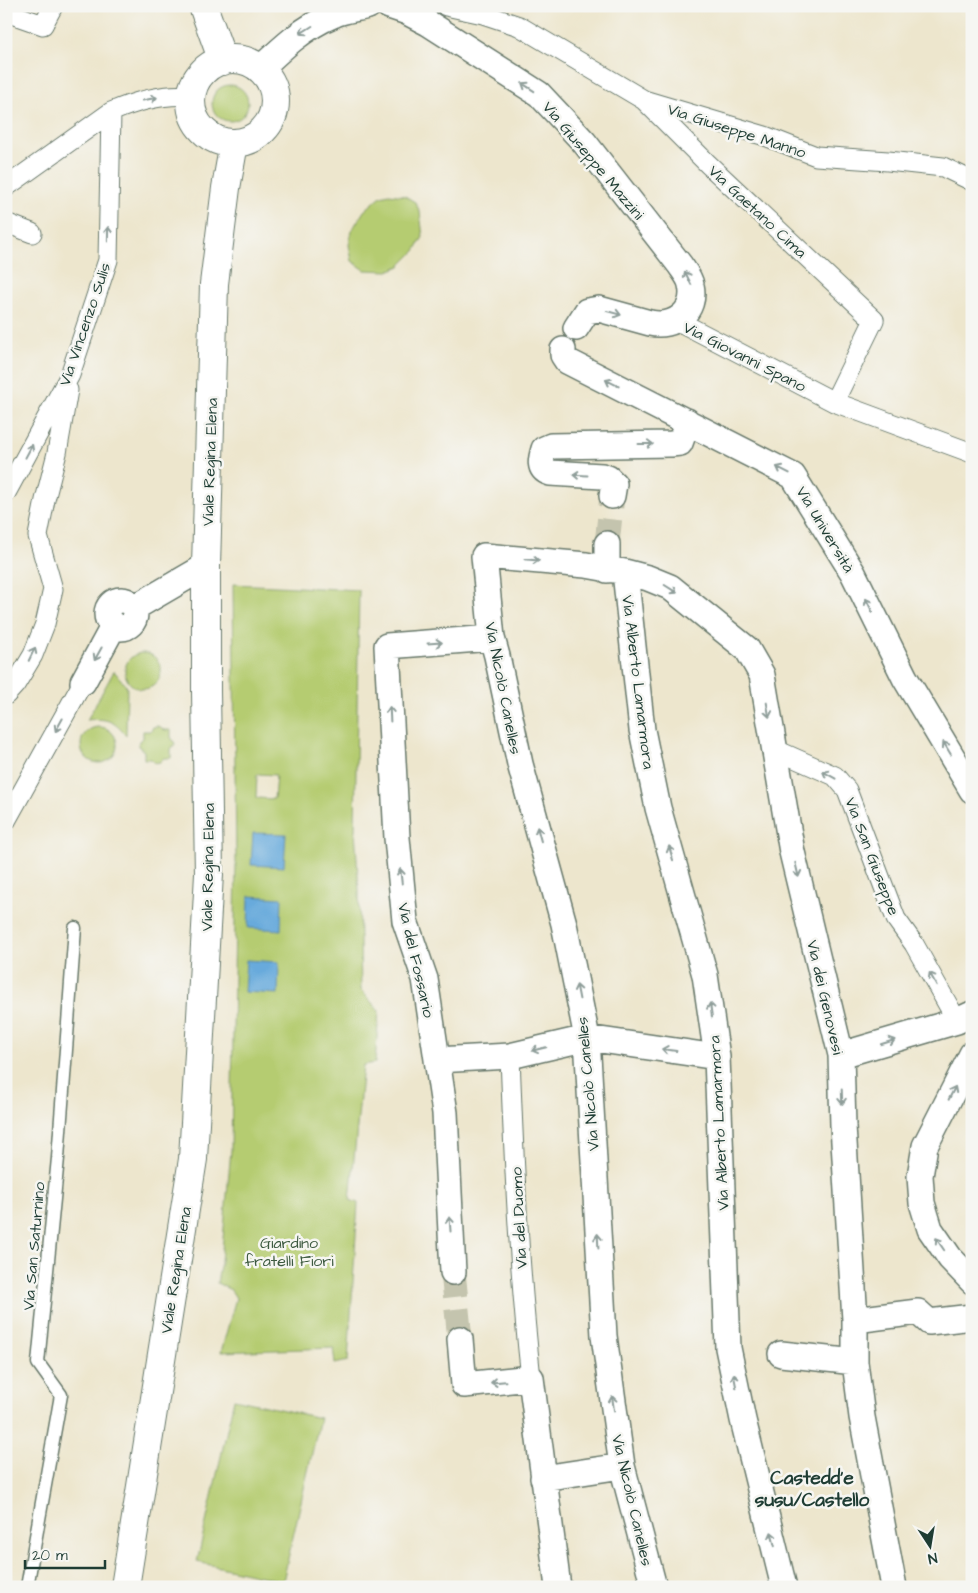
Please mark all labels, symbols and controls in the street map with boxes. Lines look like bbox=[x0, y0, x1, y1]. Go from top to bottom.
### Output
one-way arrow bbox=[300, 25, 314, 35]
one-way arrow bbox=[521, 82, 535, 92]
one-way arrow bbox=[142, 94, 158, 103]
street label: Via Giuseppe Mazzini bbox=[537, 97, 650, 225]
street label: Via Giuseppe Manno bbox=[665, 98, 809, 164]
street label: Via Gaetano Cima bbox=[703, 160, 811, 263]
one-way arrow bbox=[103, 227, 113, 243]
street label: Via Vincenzo Sulis bbox=[54, 260, 116, 389]
one-way arrow bbox=[682, 271, 692, 286]
one-way arrow bbox=[606, 309, 622, 318]
street label: Via Giovanni Spano bbox=[679, 316, 810, 397]
one-way arrow bbox=[605, 378, 620, 387]
street label: Viale Regina Elena bbox=[197, 398, 224, 527]
one-way arrow bbox=[637, 439, 653, 449]
one-way arrow bbox=[25, 444, 35, 458]
one-way arrow bbox=[775, 465, 790, 475]
one-way arrow bbox=[572, 470, 588, 479]
street label: Via Università bbox=[791, 482, 860, 577]
one-way arrow bbox=[524, 556, 540, 565]
one-way arrow bbox=[663, 584, 677, 594]
street label: Via Alberto Lamarmora bbox=[616, 594, 660, 770]
one-way arrow bbox=[864, 598, 873, 613]
street label: Via Nicolò Canelles bbox=[479, 620, 527, 756]
one-way arrow bbox=[427, 638, 443, 648]
one-way arrow bbox=[93, 646, 103, 661]
one-way arrow bbox=[28, 647, 38, 662]
one-way arrow bbox=[763, 701, 773, 717]
one-way arrow bbox=[386, 706, 395, 722]
one-way arrow bbox=[54, 717, 63, 732]
one-way arrow bbox=[941, 741, 951, 755]
one-way arrow bbox=[823, 769, 837, 779]
street label: Via San Giuseppe bbox=[839, 794, 905, 919]
street label: Viale Regina Elena bbox=[196, 803, 221, 931]
one-way arrow bbox=[534, 827, 543, 843]
one-way arrow bbox=[666, 845, 675, 861]
one-way arrow bbox=[793, 861, 802, 877]
one-way arrow bbox=[396, 868, 406, 884]
street label: Via del Fossario bbox=[392, 901, 440, 1020]
street label: Via dei Genovesi bbox=[801, 938, 849, 1057]
one-way arrow bbox=[928, 972, 938, 986]
one-way arrow bbox=[572, 985, 582, 1001]
one-way arrow bbox=[705, 1003, 715, 1019]
street label: Via Nicolò Canelles bbox=[571, 1016, 605, 1152]
street label: Via Alberto Lamarmora bbox=[703, 1035, 735, 1211]
one-way arrow bbox=[880, 1037, 896, 1047]
one-way arrow bbox=[532, 1045, 548, 1054]
one-way arrow bbox=[662, 1045, 678, 1055]
one-way arrow bbox=[948, 1086, 957, 1101]
one-way arrow bbox=[838, 1089, 847, 1105]
street label: Via del Duomo bbox=[505, 1167, 533, 1269]
street label: Via San Saturnino bbox=[17, 1181, 51, 1311]
street label: Viale Regina Elena bbox=[155, 1205, 198, 1335]
one-way arrow bbox=[445, 1216, 455, 1232]
park label: Giardino fratelli Fiori bbox=[244, 1232, 334, 1272]
one-way arrow bbox=[594, 1233, 603, 1249]
one-way arrow bbox=[935, 1237, 945, 1251]
one-way arrow bbox=[730, 1374, 739, 1390]
one-way arrow bbox=[490, 1377, 506, 1386]
one-way arrow bbox=[608, 1395, 618, 1411]
street label: Via Nicolò Canelles bbox=[606, 1432, 658, 1568]
district label: Castedd'e susu/Castello bbox=[755, 1465, 869, 1514]
north arrow bbox=[906, 1520, 956, 1570]
one-way arrow bbox=[767, 1532, 777, 1548]
scale bar bbox=[25, 1538, 105, 1570]
text: 20 m bbox=[32, 1545, 68, 1566]
text: N bbox=[926, 1547, 939, 1568]

